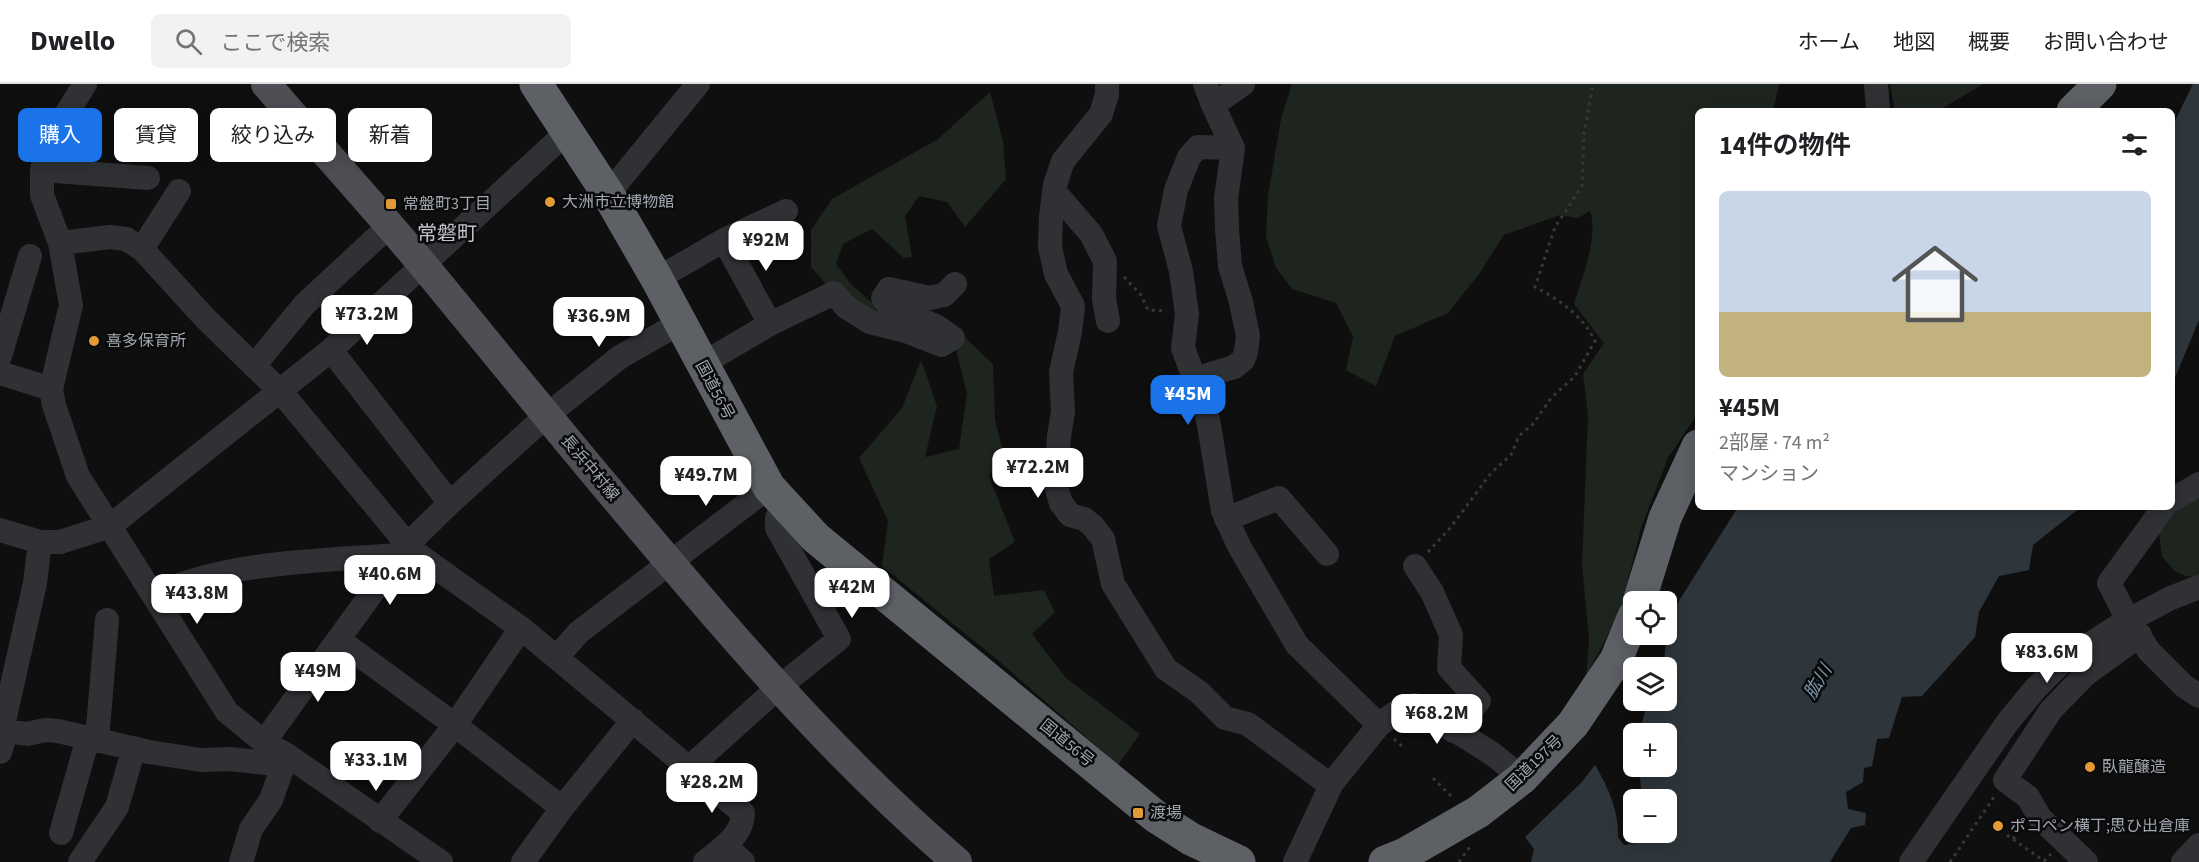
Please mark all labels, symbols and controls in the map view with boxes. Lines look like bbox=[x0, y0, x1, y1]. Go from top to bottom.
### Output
search box bbox=[151, 14, 571, 68]
text: Dwello bbox=[30, 21, 115, 61]
icon: search bbox=[172, 25, 205, 58]
text: ここで検索 bbox=[220, 27, 330, 59]
text: ホーム bbox=[1798, 27, 1860, 57]
text: 地図 bbox=[1893, 27, 1935, 57]
text: 概要 bbox=[1968, 27, 2010, 57]
text: お問い合わせ bbox=[2043, 27, 2169, 57]
chip: 購入 bbox=[18, 108, 102, 162]
chip: 賃貸 bbox=[114, 108, 198, 162]
chip: 絞り込み bbox=[210, 108, 336, 162]
chip: 新着 bbox=[348, 108, 432, 162]
text: 14件の物件 bbox=[1719, 127, 1850, 164]
icon: filters bbox=[2118, 128, 2151, 161]
place label: 大洲市立博物館 bbox=[562, 191, 674, 213]
place label: 常盤町3丁目 bbox=[403, 193, 491, 215]
marker: 大洲市立博物館 bbox=[543, 195, 557, 209]
marker: 常盤町3丁目 bbox=[384, 197, 398, 211]
district label: 常磐町 bbox=[417, 220, 477, 248]
pin: ¥92M bbox=[730, 221, 802, 272]
text: ¥92M bbox=[743, 226, 789, 254]
icon: home bbox=[1881, 230, 1989, 338]
pin: ¥73.2M bbox=[318, 295, 416, 346]
pin: ¥36.9M bbox=[550, 297, 648, 348]
text: ¥73.2M bbox=[335, 300, 399, 328]
text: ¥36.9M bbox=[567, 302, 631, 330]
place label: 喜多保育所 bbox=[106, 330, 186, 352]
marker: 喜多保育所 bbox=[87, 334, 101, 348]
street label: 国道56号 bbox=[690, 357, 740, 423]
pin: ¥45M bbox=[1152, 375, 1224, 426]
text: ¥45M bbox=[1165, 380, 1211, 408]
text: ¥45M bbox=[1719, 389, 1780, 426]
text: 2部屋 · 74 m² bbox=[1719, 429, 1830, 457]
street label: 長浜中村線 bbox=[556, 430, 624, 506]
pin: ¥72.2M bbox=[989, 448, 1087, 499]
text: ¥72.2M bbox=[1006, 453, 1070, 481]
pin: ¥49.7M bbox=[657, 456, 755, 507]
text: マンション bbox=[1719, 460, 1819, 488]
text: ¥49.7M bbox=[674, 461, 738, 489]
pin: ¥40.6M bbox=[341, 555, 439, 606]
text: ¥40.6M bbox=[358, 560, 422, 588]
pin: ¥42M bbox=[816, 568, 888, 619]
text: ¥42M bbox=[829, 573, 875, 601]
pin: ¥43.8M bbox=[148, 574, 246, 625]
text: ¥43.8M bbox=[165, 579, 229, 607]
map controls bbox=[1623, 591, 1677, 843]
button: locate bbox=[1623, 591, 1677, 645]
pin: ¥83.6M bbox=[1998, 633, 2096, 684]
text: ¥83.6M bbox=[2015, 638, 2079, 666]
pin: ¥49M bbox=[282, 652, 354, 703]
text: ¥49M bbox=[295, 657, 341, 685]
button: layers bbox=[1623, 657, 1677, 711]
water label: 肱川 bbox=[1798, 658, 1839, 704]
pin: ¥68.2M bbox=[1388, 694, 1486, 745]
text: ¥68.2M bbox=[1405, 699, 1469, 727]
street label: 国道56号 bbox=[1035, 714, 1099, 772]
button: + bbox=[1623, 723, 1677, 777]
street label: 国道197号 bbox=[1501, 730, 1567, 796]
pin: ¥33.1M bbox=[327, 741, 425, 792]
text: ¥33.1M bbox=[344, 746, 408, 774]
place label: 臥龍醸造 bbox=[2102, 756, 2166, 778]
marker: 臥龍醸造 bbox=[2083, 760, 2097, 774]
pin: ¥28.2M bbox=[663, 763, 761, 814]
text: ¥28.2M bbox=[680, 768, 744, 796]
button: − bbox=[1623, 789, 1677, 843]
place label: 渡場 bbox=[1150, 802, 1182, 824]
marker: 渡場 bbox=[1131, 806, 1145, 820]
place label: ポコペン横丁;思ひ出倉庫 bbox=[2010, 815, 2190, 837]
marker: ポコペン横丁;思ひ出倉庫 bbox=[1991, 819, 2005, 833]

